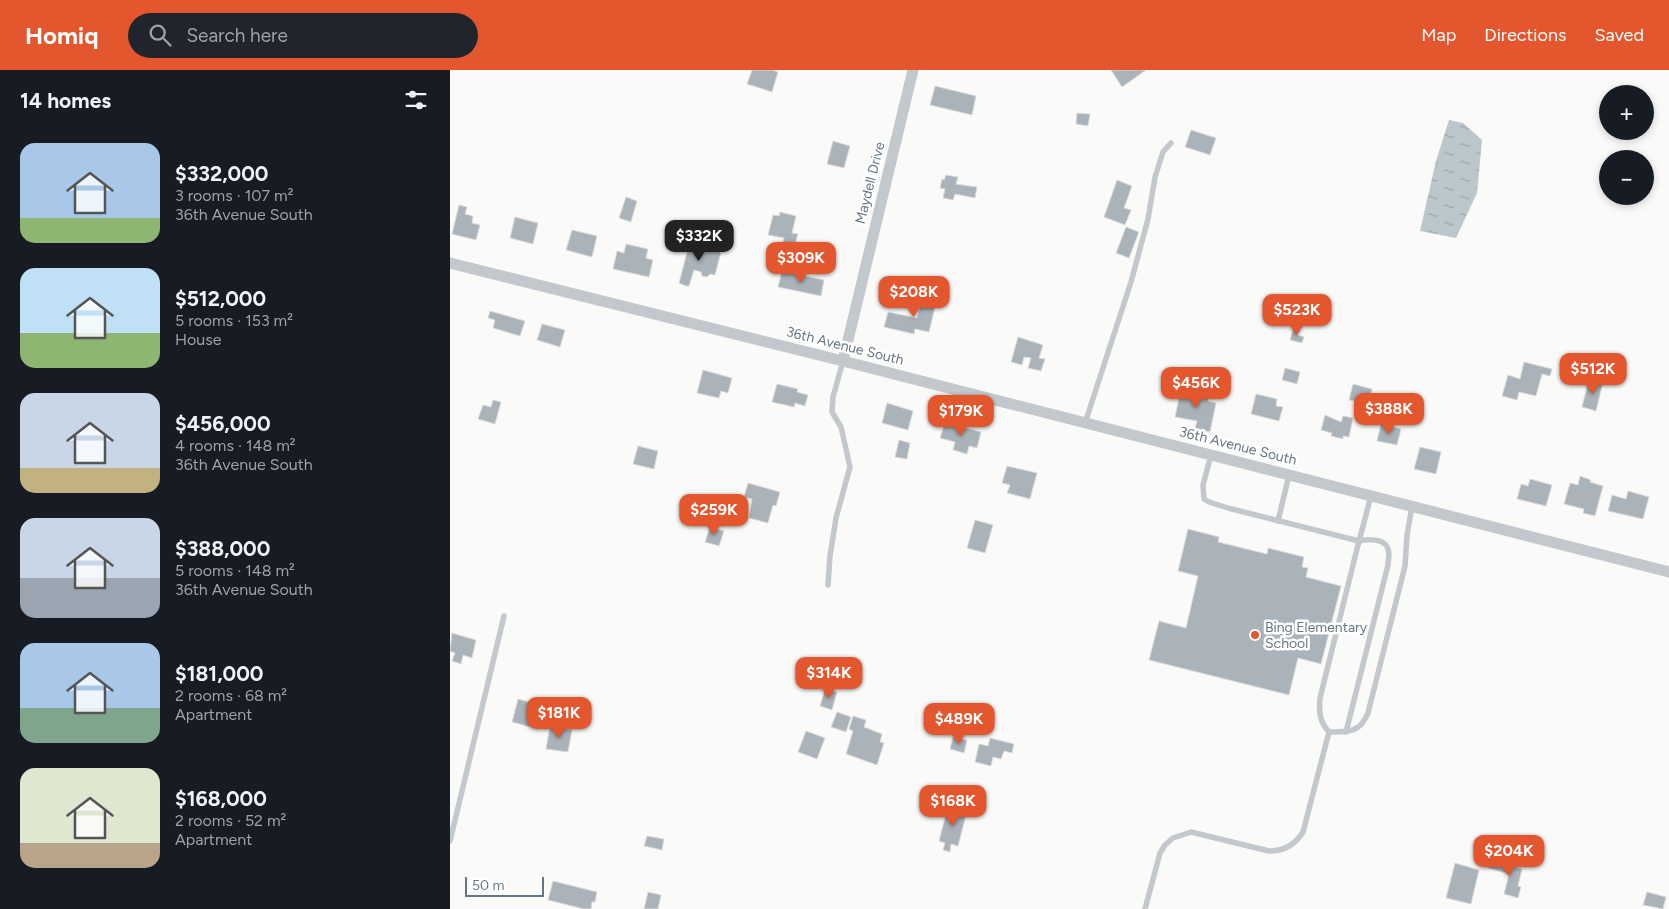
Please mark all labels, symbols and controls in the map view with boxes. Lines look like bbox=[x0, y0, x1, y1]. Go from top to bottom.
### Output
search box bbox=[128, 13, 478, 58]
text: Homiq bbox=[25, 21, 98, 50]
icon: search bbox=[146, 21, 174, 49]
text: Search here bbox=[186, 24, 288, 47]
text: Map bbox=[1421, 24, 1456, 46]
text: Directions bbox=[1484, 24, 1566, 46]
text: Saved bbox=[1594, 24, 1644, 46]
map controls bbox=[1599, 85, 1654, 205]
button: + bbox=[1599, 85, 1654, 140]
icon: filters bbox=[402, 86, 430, 114]
text: 14 homes bbox=[20, 88, 111, 113]
street label: Maydell Drive bbox=[852, 140, 888, 226]
button: − bbox=[1599, 150, 1654, 205]
text: $332,000 bbox=[175, 161, 268, 186]
icon: home bbox=[60, 163, 120, 223]
text: 3 rooms · 107 m² bbox=[175, 186, 293, 205]
text: 36th Avenue South bbox=[175, 205, 313, 224]
pin: $332K bbox=[664, 220, 734, 262]
text: $332K bbox=[676, 226, 722, 245]
pin: $309K bbox=[766, 242, 836, 284]
text: $309K bbox=[777, 248, 825, 267]
pin: $208K bbox=[879, 276, 949, 318]
text: $208K bbox=[890, 282, 938, 301]
text: $512,000 bbox=[175, 286, 266, 311]
icon: home bbox=[60, 288, 120, 348]
pin: $523K bbox=[1262, 294, 1332, 336]
text: $523K bbox=[1274, 300, 1320, 319]
text: 5 rooms · 153 m² bbox=[175, 311, 293, 330]
street label: 36th Avenue South bbox=[784, 323, 906, 369]
text: House bbox=[175, 330, 221, 349]
pin: $512K bbox=[1558, 352, 1628, 395]
text: $512K bbox=[1571, 359, 1615, 378]
pin: $456K bbox=[1161, 366, 1231, 409]
text: $456K bbox=[1172, 373, 1220, 392]
pin: $388K bbox=[1354, 392, 1424, 435]
pin: $179K bbox=[926, 394, 996, 437]
text: $388K bbox=[1365, 399, 1413, 418]
text: $179K bbox=[939, 401, 983, 420]
text: $456,000 bbox=[175, 411, 271, 436]
icon: home bbox=[60, 413, 120, 473]
street label: 36th Avenue South bbox=[1177, 423, 1299, 469]
text: 4 rooms · 148 m² bbox=[175, 436, 296, 455]
text: 36th Avenue South bbox=[175, 455, 313, 474]
pin: $259K bbox=[679, 494, 749, 536]
text: $259K bbox=[690, 500, 738, 519]
text: $388,000 bbox=[175, 536, 270, 561]
icon: home bbox=[60, 538, 120, 598]
text: 5 rooms · 148 m² bbox=[175, 561, 295, 580]
text: 36th Avenue South bbox=[175, 580, 313, 599]
place label: Bing Elementary School bbox=[1265, 619, 1368, 652]
marker: Bing Elementary School bbox=[1249, 629, 1261, 641]
pin: $314K bbox=[794, 656, 864, 699]
text: $181,000 bbox=[175, 661, 263, 686]
icon: home bbox=[60, 663, 120, 723]
text: $314K bbox=[806, 663, 852, 682]
text: 2 rooms · 68 m² bbox=[175, 686, 287, 705]
pin: $181K bbox=[524, 696, 594, 739]
pin: $489K bbox=[924, 702, 994, 745]
text: $181K bbox=[538, 703, 580, 722]
text: Apartment bbox=[175, 705, 252, 724]
text: $489K bbox=[935, 709, 983, 728]
pin: $168K bbox=[918, 784, 988, 827]
text: $168,000 bbox=[175, 786, 267, 811]
icon: home bbox=[60, 788, 120, 848]
text: $168K bbox=[930, 791, 976, 810]
text: 2 rooms · 52 m² bbox=[175, 811, 286, 830]
text: Apartment bbox=[175, 830, 252, 849]
pin: $204K bbox=[1474, 834, 1544, 877]
text: $204K bbox=[1484, 841, 1534, 860]
scale bar bbox=[465, 874, 544, 897]
text: 50 m bbox=[472, 877, 504, 894]

